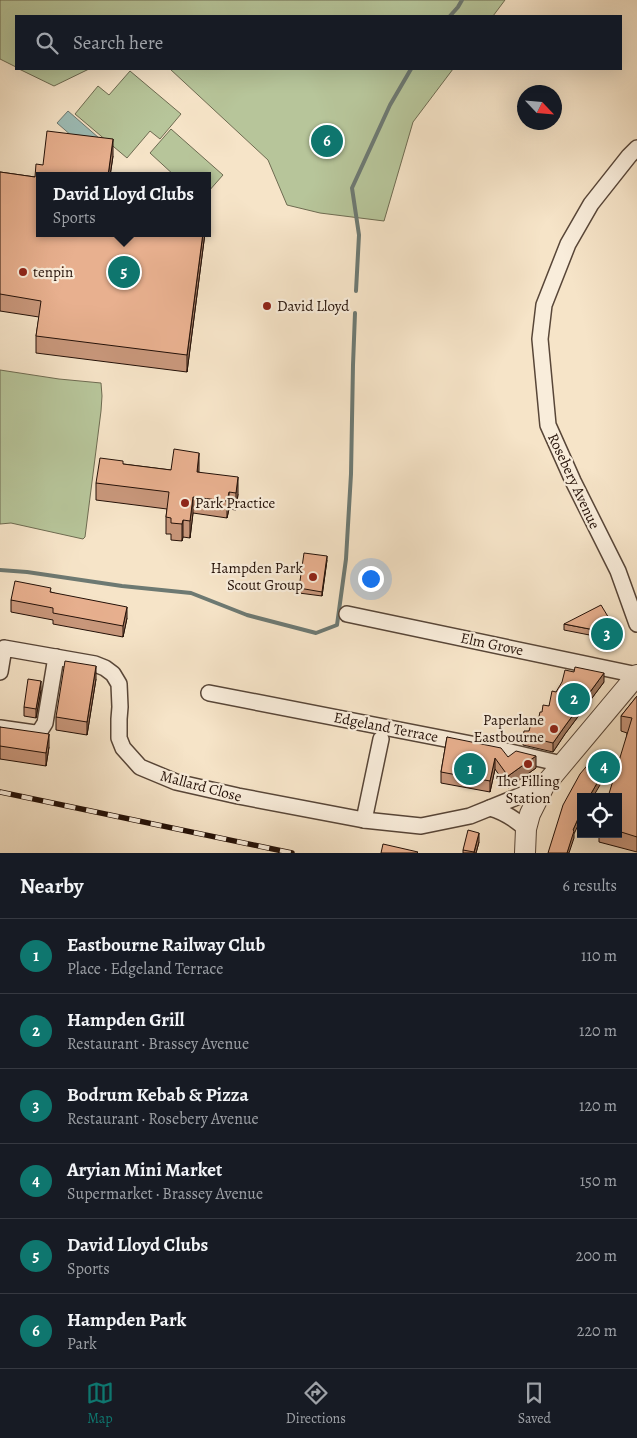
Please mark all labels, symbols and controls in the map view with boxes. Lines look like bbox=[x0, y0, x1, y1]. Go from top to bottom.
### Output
search box bbox=[15, 15, 622, 70]
icon: search bbox=[33, 29, 61, 57]
text: Search here bbox=[73, 30, 163, 56]
north arrow bbox=[517, 85, 562, 130]
pin: 6 bbox=[311, 122, 343, 160]
popup bbox=[36, 172, 211, 237]
text: David Lloyd Clubs bbox=[53, 181, 194, 207]
text: Sports bbox=[53, 207, 96, 229]
pin: 5 bbox=[108, 253, 140, 291]
place label: tenpin bbox=[33, 262, 73, 282]
marker: tenpin bbox=[17, 266, 29, 278]
place label: David Lloyd bbox=[277, 296, 350, 316]
marker: David Lloyd bbox=[261, 300, 273, 312]
street label: Rosebery Avenue bbox=[543, 430, 605, 532]
place label: Park Practice bbox=[195, 493, 276, 513]
marker: Park Practice bbox=[179, 497, 191, 509]
place label: Hampden Park Scout Group bbox=[210, 558, 304, 595]
your location bbox=[358, 566, 384, 592]
marker: Hampden Park Scout Group bbox=[307, 571, 319, 583]
pin: 3 bbox=[591, 615, 623, 653]
street label: Elm Grove bbox=[459, 628, 525, 660]
pin: 2 bbox=[558, 680, 590, 718]
street label: Edgeland Terrace bbox=[332, 707, 440, 747]
place label: Paperlane Eastbourne bbox=[474, 710, 544, 747]
marker: Paperlane Eastbourne bbox=[548, 723, 560, 735]
pin: 4 bbox=[588, 748, 620, 786]
pin: 1 bbox=[454, 750, 486, 788]
marker: The Filling Station bbox=[522, 758, 534, 770]
street label: Mallard Close bbox=[158, 766, 244, 807]
place label: The Filling Station bbox=[496, 771, 560, 808]
map controls bbox=[577, 793, 622, 838]
button: locate bbox=[577, 793, 622, 838]
text: Nearby bbox=[20, 872, 83, 900]
text: 6 results bbox=[563, 875, 617, 897]
text: Eastbourne Railway Club bbox=[67, 932, 265, 958]
text: 1 bbox=[33, 945, 39, 967]
text: 110 m bbox=[581, 945, 617, 967]
text: Place · Edgeland Terrace bbox=[67, 958, 223, 980]
text: Hampden Grill bbox=[67, 1007, 185, 1033]
text: 2 bbox=[32, 1020, 40, 1042]
text: 120 m bbox=[579, 1020, 617, 1042]
text: Restaurant · Brassey Avenue bbox=[67, 1033, 249, 1055]
text: Bodrum Kebab & Pizza bbox=[67, 1082, 249, 1108]
text: 3 bbox=[33, 1095, 39, 1117]
text: 120 m bbox=[579, 1095, 617, 1117]
text: Restaurant · Rosebery Avenue bbox=[67, 1108, 259, 1130]
text: Aryian Mini Market bbox=[67, 1157, 222, 1183]
text: 4 bbox=[32, 1170, 40, 1192]
text: 150 m bbox=[580, 1170, 617, 1192]
text: Supermarket · Brassey Avenue bbox=[67, 1183, 263, 1205]
text: David Lloyd Clubs bbox=[67, 1232, 208, 1258]
text: 5 bbox=[33, 1245, 39, 1267]
text: 200 m bbox=[576, 1245, 617, 1267]
text: Sports bbox=[67, 1258, 110, 1280]
text: Hampden Park bbox=[67, 1307, 186, 1333]
text: 6 bbox=[32, 1320, 40, 1342]
text: 220 m bbox=[577, 1320, 617, 1342]
text: Park bbox=[67, 1333, 97, 1355]
tab: Map bbox=[86, 1379, 114, 1428]
tab: Directions bbox=[286, 1379, 346, 1428]
tab: Saved bbox=[518, 1379, 551, 1428]

